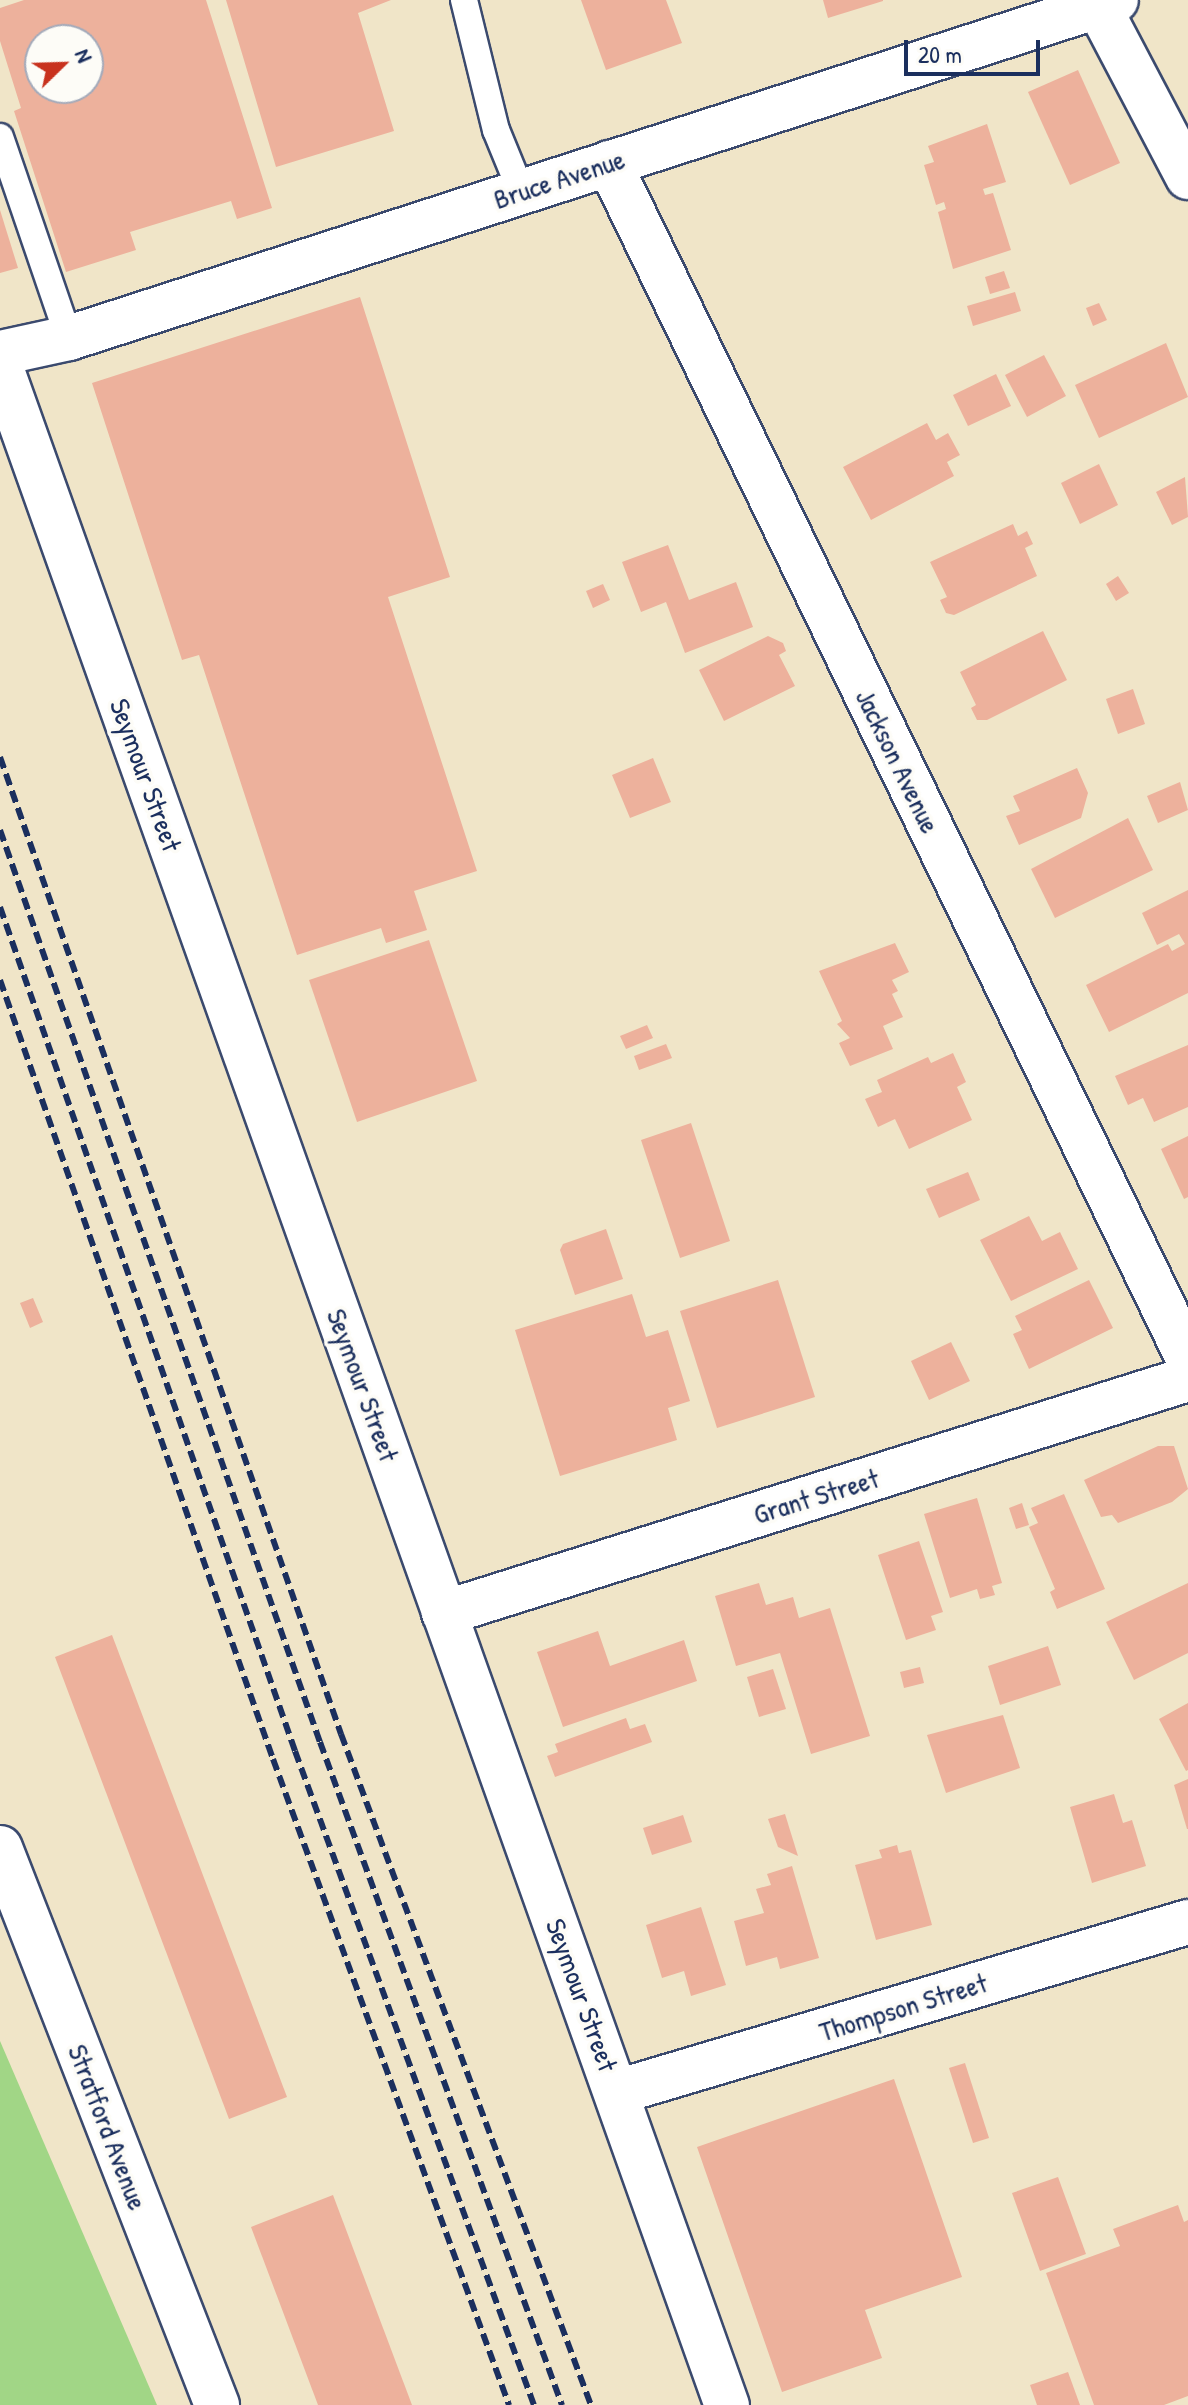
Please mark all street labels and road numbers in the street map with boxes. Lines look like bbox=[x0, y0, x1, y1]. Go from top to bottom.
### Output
street label: Bruce Avenue bbox=[489, 142, 629, 216]
street label: Jackson Avenue bbox=[849, 684, 947, 838]
street label: Seymour Street bbox=[103, 694, 189, 856]
street label: Seymour Street bbox=[320, 1304, 406, 1466]
street label: Grant Street bbox=[749, 1461, 883, 1531]
street label: Seymour Street bbox=[539, 1914, 625, 2076]
street label: Thompson Street bbox=[815, 1966, 991, 2048]
street label: Stratford Avenue bbox=[61, 2040, 155, 2214]

